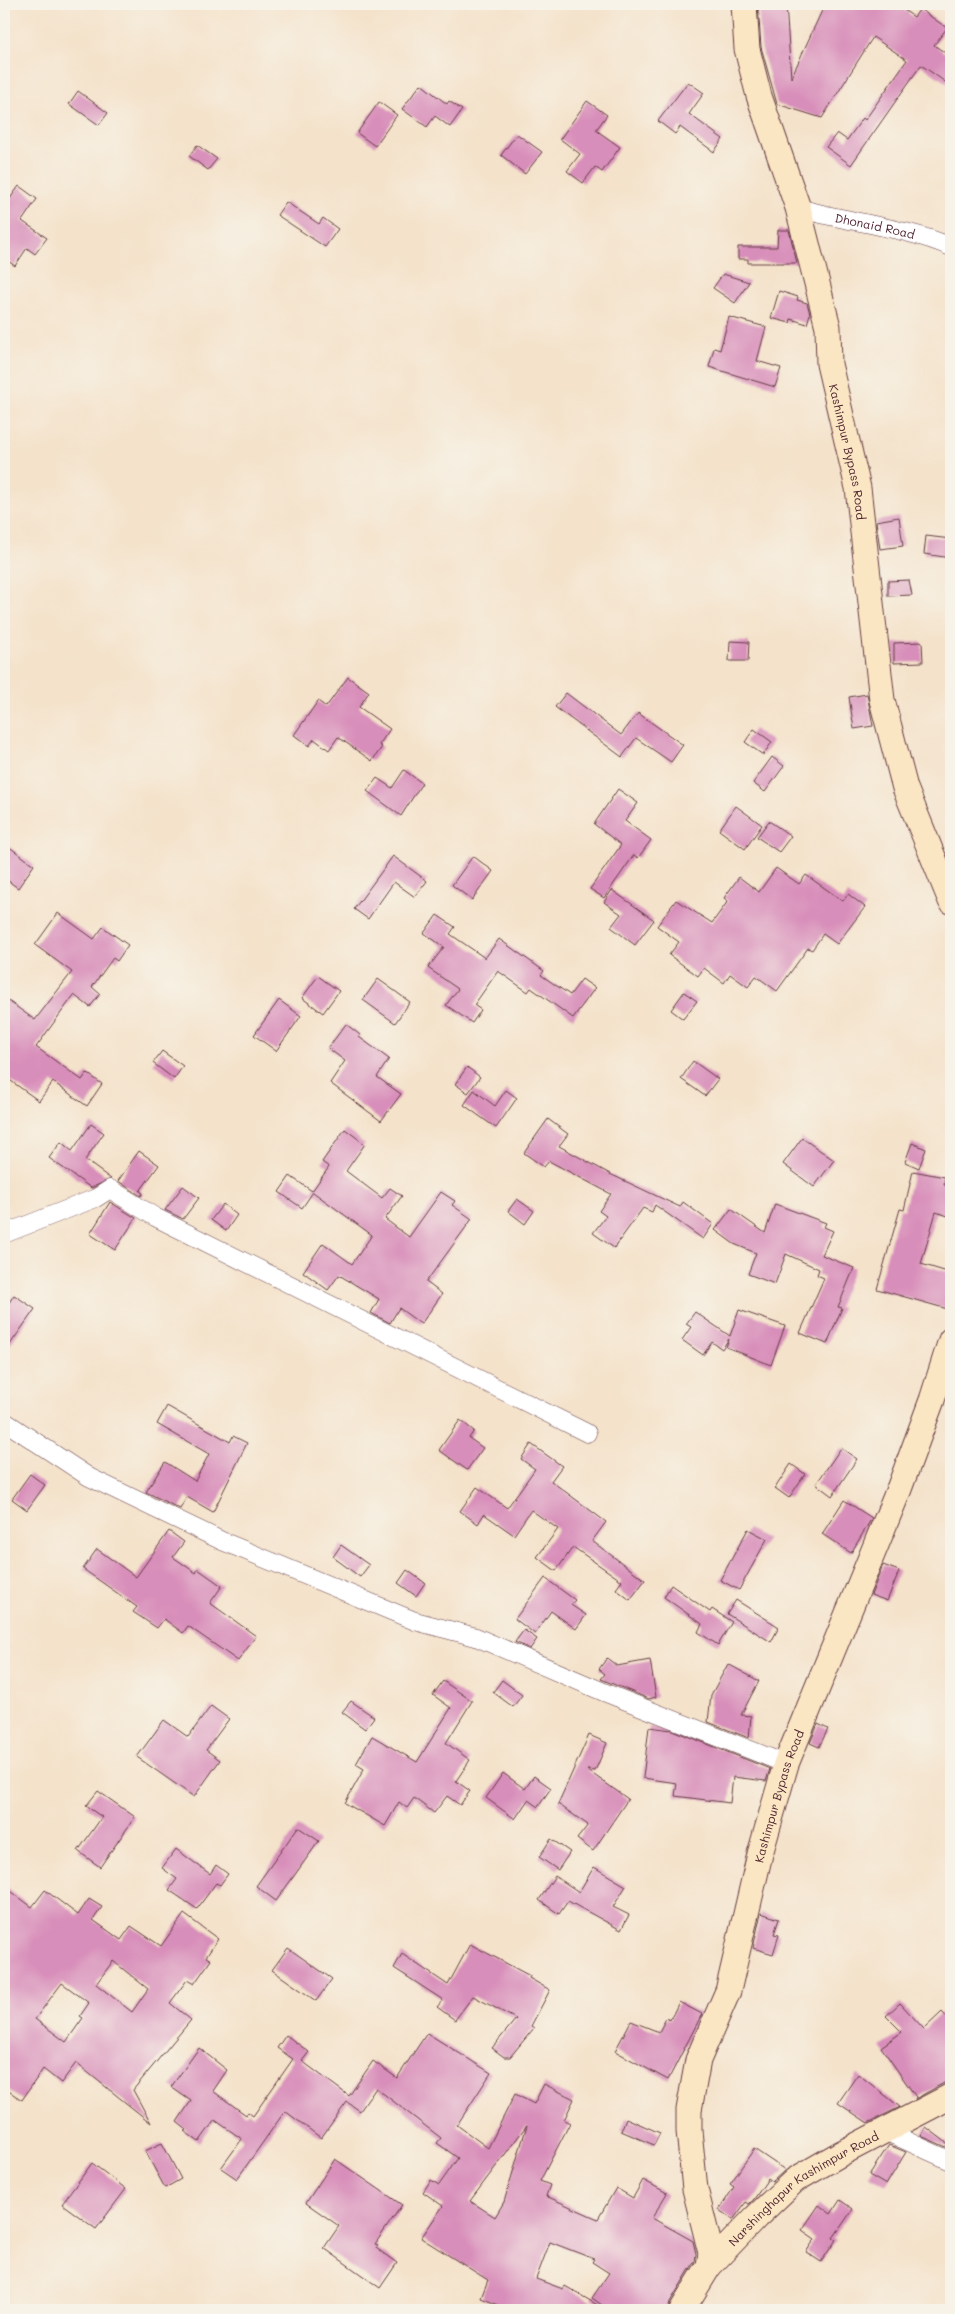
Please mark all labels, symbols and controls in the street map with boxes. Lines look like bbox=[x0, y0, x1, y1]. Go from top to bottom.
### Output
street label: Dhonaid Road bbox=[834, 209, 917, 242]
street label: Kashimpur Bypass Road bbox=[826, 382, 870, 521]
street label: Kashimpur Bypass Road bbox=[750, 1727, 807, 1864]
street label: Narshinghapur Kashimpur Road bbox=[725, 2127, 881, 2249]

